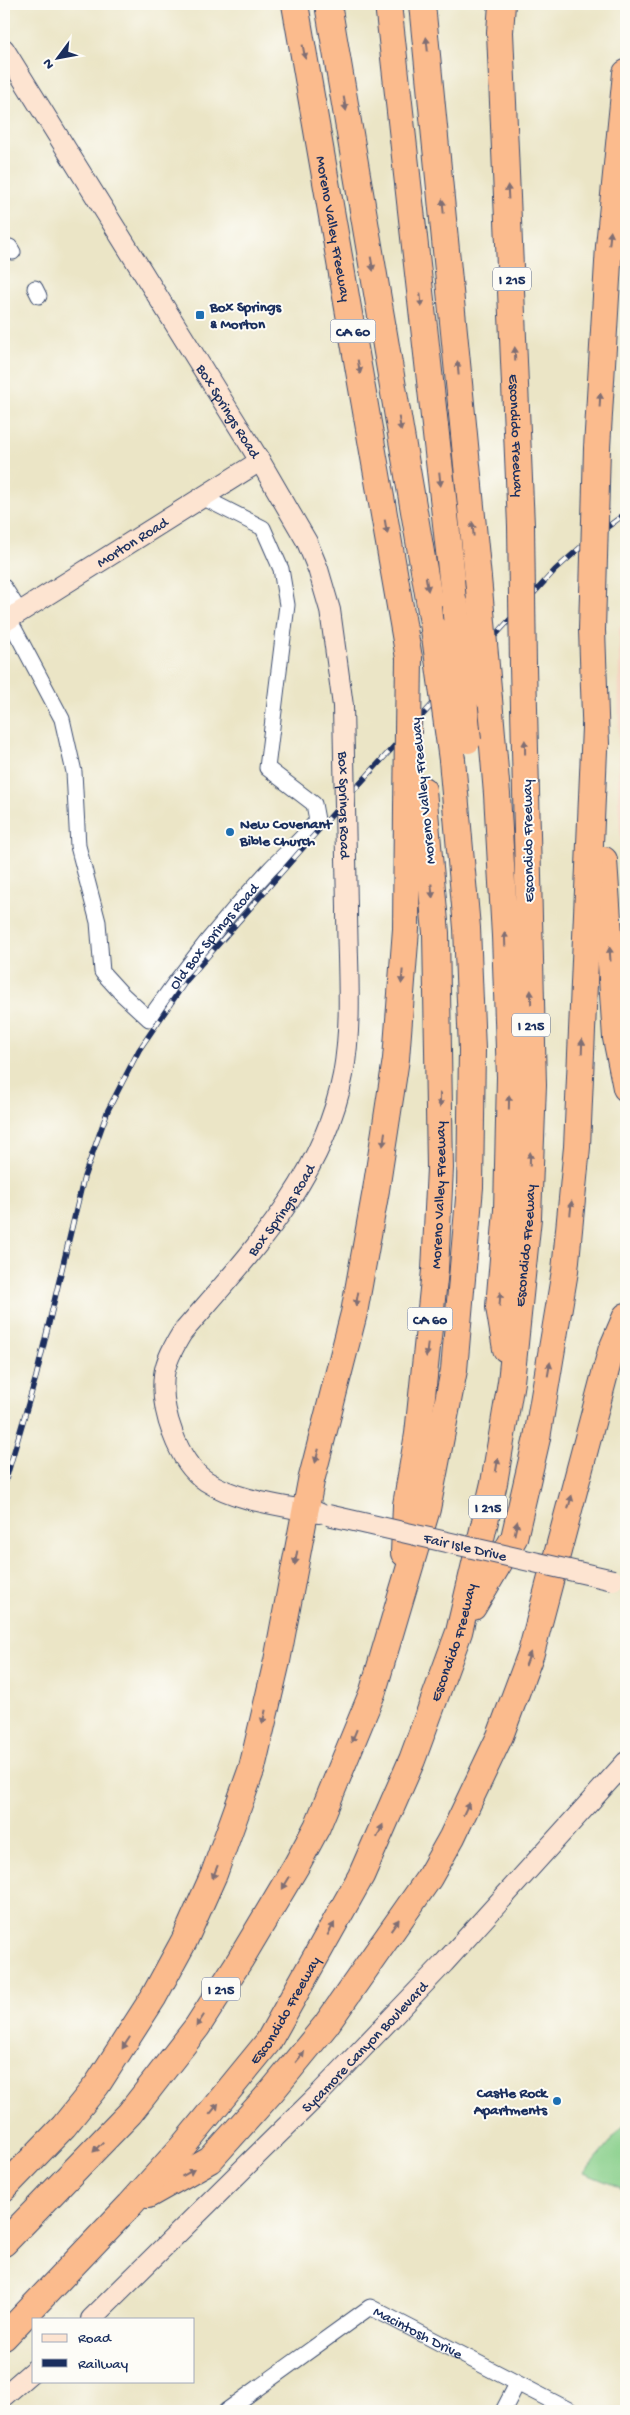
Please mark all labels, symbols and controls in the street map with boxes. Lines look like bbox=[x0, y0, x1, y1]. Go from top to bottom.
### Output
north arrow bbox=[32, 32, 82, 82]
one-way arrow bbox=[423, 36, 431, 52]
one-way arrow bbox=[301, 44, 309, 60]
text: N bbox=[39, 55, 59, 72]
one-way arrow bbox=[342, 96, 350, 112]
street label: Moreno Valley Freeway bbox=[311, 155, 354, 304]
one-way arrow bbox=[503, 184, 511, 200]
one-way arrow bbox=[439, 197, 447, 213]
one-way arrow bbox=[606, 229, 614, 245]
one-way arrow bbox=[369, 256, 377, 272]
road number: I 215 bbox=[493, 268, 531, 290]
one-way arrow bbox=[417, 292, 425, 308]
place label: Box Springs & Morton bbox=[209, 299, 282, 334]
marker: Box Springs & Morton bbox=[194, 309, 206, 321]
road number: CA 60 bbox=[330, 320, 376, 342]
one-way arrow bbox=[511, 346, 519, 362]
one-way arrow bbox=[355, 359, 363, 375]
one-way arrow bbox=[454, 359, 462, 375]
street label: Box Springs Road bbox=[191, 361, 264, 463]
street label: Escondido Freeway bbox=[504, 374, 527, 498]
one-way arrow bbox=[597, 392, 605, 408]
one-way arrow bbox=[396, 416, 404, 432]
one-way arrow bbox=[436, 471, 444, 487]
street label: Morton Road bbox=[94, 514, 173, 572]
one-way arrow bbox=[382, 520, 390, 536]
one-way arrow bbox=[469, 521, 477, 537]
one-way arrow bbox=[423, 576, 431, 592]
street label: Moreno Valley Freeway bbox=[407, 716, 441, 865]
one-way arrow bbox=[521, 739, 529, 755]
street label: Box Springs Road bbox=[333, 750, 353, 860]
street label: Escondido Freeway bbox=[519, 779, 539, 903]
place label: New Covenant Bible Church bbox=[239, 816, 334, 851]
marker: New Covenant Bible Church bbox=[224, 826, 236, 838]
street label: Old Box Springs Road bbox=[166, 879, 264, 994]
one-way arrow bbox=[428, 883, 436, 899]
one-way arrow bbox=[501, 931, 509, 947]
one-way arrow bbox=[606, 946, 614, 962]
one-way arrow bbox=[398, 970, 406, 986]
one-way arrow bbox=[527, 989, 535, 1005]
road number: I 215 bbox=[512, 1014, 550, 1036]
one-way arrow bbox=[578, 1038, 586, 1054]
one-way arrow bbox=[436, 1093, 444, 1109]
one-way arrow bbox=[505, 1094, 513, 1110]
street label: Moreno Valley Freeway bbox=[428, 1120, 451, 1269]
one-way arrow bbox=[380, 1131, 388, 1147]
one-way arrow bbox=[527, 1151, 535, 1167]
street label: Box Springs Road bbox=[244, 1161, 321, 1261]
street label: Escondido Freeway bbox=[512, 1183, 540, 1308]
one-way arrow bbox=[568, 1200, 576, 1216]
one-way arrow bbox=[352, 1291, 360, 1307]
one-way arrow bbox=[496, 1291, 504, 1307]
road number: CA 60 bbox=[408, 1308, 452, 1330]
one-way arrow bbox=[423, 1342, 431, 1358]
one-way arrow bbox=[545, 1361, 553, 1377]
one-way arrow bbox=[313, 1449, 321, 1464]
one-way arrow bbox=[493, 1456, 501, 1472]
one-way arrow bbox=[566, 1494, 574, 1509]
road number: I 215 bbox=[469, 1495, 507, 1518]
one-way arrow bbox=[512, 1521, 520, 1536]
street label: Fair Isle Drive bbox=[421, 1530, 509, 1567]
one-way arrow bbox=[292, 1550, 300, 1566]
street label: Escondido Freeway bbox=[427, 1581, 481, 1704]
one-way arrow bbox=[525, 1651, 532, 1666]
one-way arrow bbox=[260, 1710, 268, 1725]
one-way arrow bbox=[350, 1729, 358, 1743]
one-way arrow bbox=[461, 1801, 470, 1816]
one-way arrow bbox=[377, 1824, 385, 1838]
one-way arrow bbox=[211, 1865, 219, 1880]
one-way arrow bbox=[281, 1877, 290, 1890]
one-way arrow bbox=[390, 1918, 400, 1932]
one-way arrow bbox=[327, 1922, 335, 1937]
street label: Escondido Freeway bbox=[246, 1953, 325, 2069]
street label: Sycamore Canyon Boulevard bbox=[299, 1977, 434, 2117]
road number: I 215 bbox=[202, 1978, 240, 2000]
one-way arrow bbox=[196, 2015, 205, 2028]
one-way arrow bbox=[121, 2036, 130, 2050]
one-way arrow bbox=[295, 2050, 306, 2063]
place label: Castle Rock Apartments bbox=[473, 2085, 549, 2120]
marker: Castle Rock Apartments bbox=[551, 2095, 563, 2107]
one-way arrow bbox=[208, 2102, 219, 2115]
one-way arrow bbox=[92, 2141, 104, 2153]
one-way arrow bbox=[182, 2168, 195, 2177]
street label: Macintosh Drive bbox=[370, 2303, 465, 2364]
legend bbox=[32, 2318, 195, 2382]
text: Road bbox=[78, 2330, 112, 2348]
text: Railway bbox=[78, 2356, 129, 2374]

